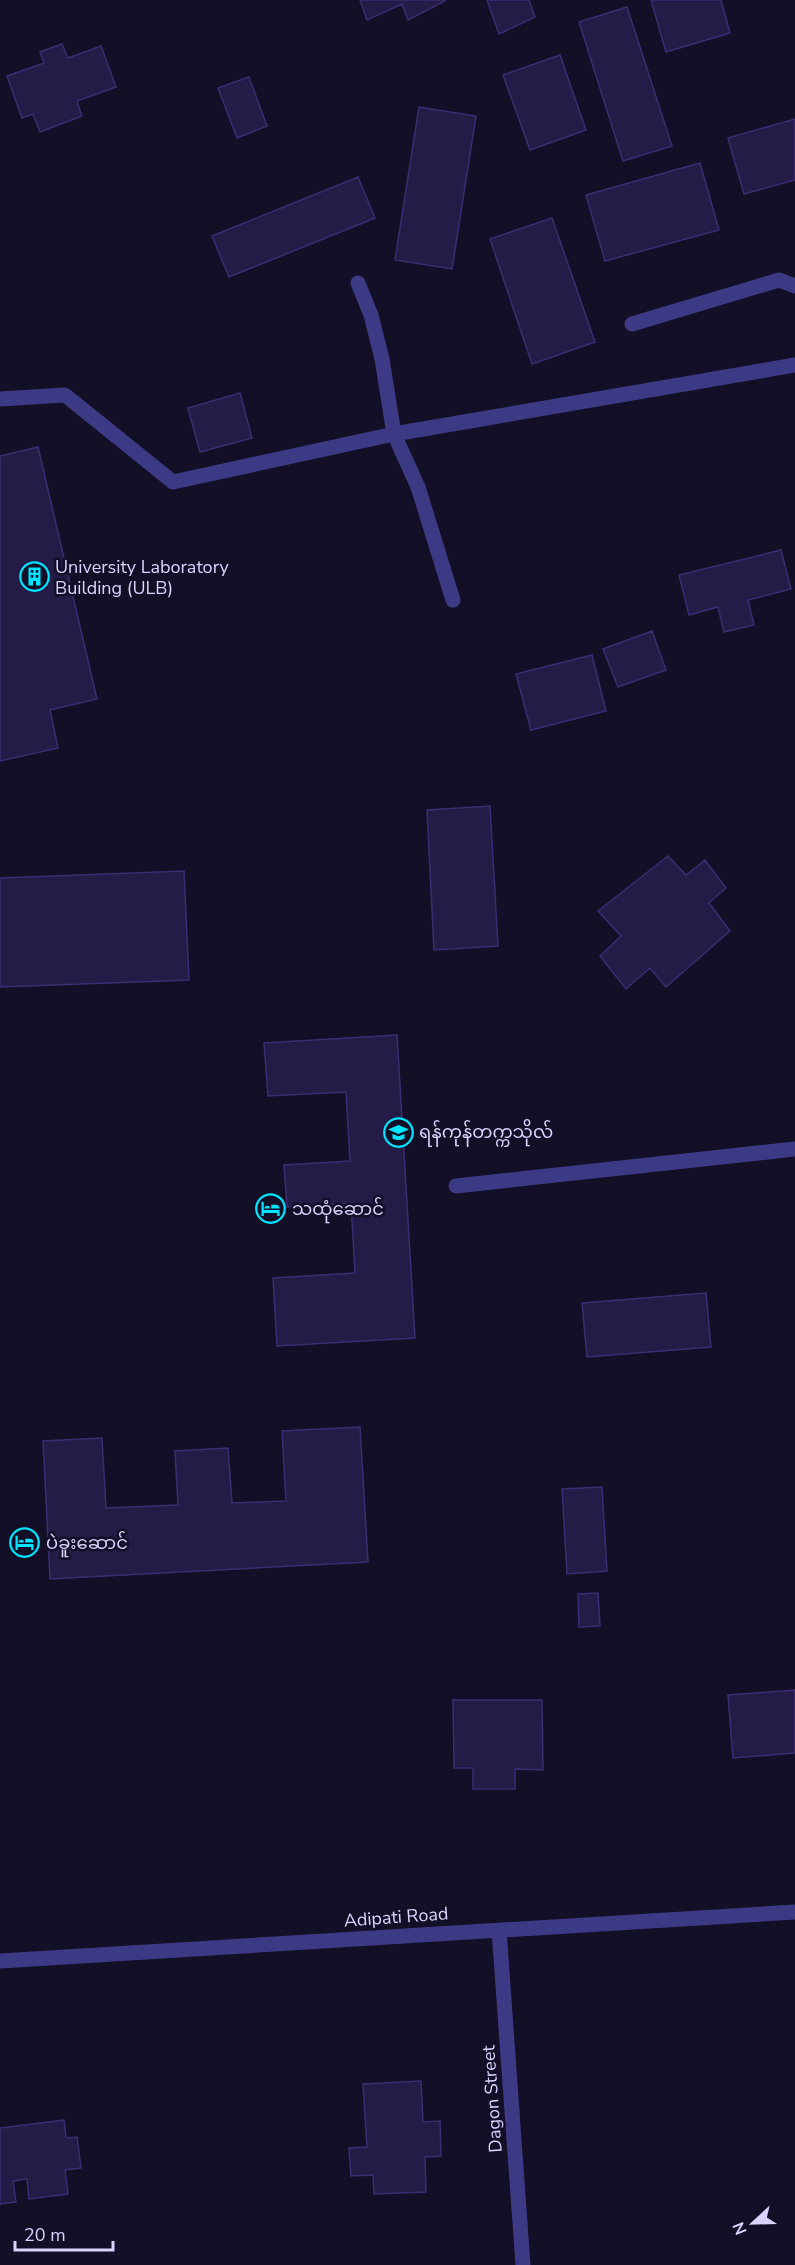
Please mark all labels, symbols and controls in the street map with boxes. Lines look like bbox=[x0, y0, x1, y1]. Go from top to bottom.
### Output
place label: University Laboratory Building (ULB) bbox=[55, 555, 230, 600]
building icon: University Laboratory Building (ULB) bbox=[18, 561, 50, 593]
school or university icon: ရန်ကုန်တက္ကသိုလ် bbox=[382, 1116, 414, 1148]
place label: ရန်ကုန်တက္ကသိုလ် bbox=[419, 1118, 553, 1147]
hotel icon: သထုံဆောင် bbox=[255, 1193, 287, 1225]
place label: သထုံဆောင် bbox=[292, 1196, 384, 1224]
hotel icon: ပဲခူးဆောင် bbox=[9, 1527, 41, 1559]
place label: ပဲခူးဆောင် bbox=[46, 1530, 128, 1558]
street label: Adipati Road bbox=[343, 1901, 449, 1933]
street label: Dagon Street bbox=[476, 2044, 508, 2153]
north arrow bbox=[723, 2193, 783, 2253]
scale bar bbox=[15, 2214, 112, 2252]
text: N bbox=[728, 2219, 752, 2238]
text: 20 m bbox=[24, 2223, 66, 2247]

